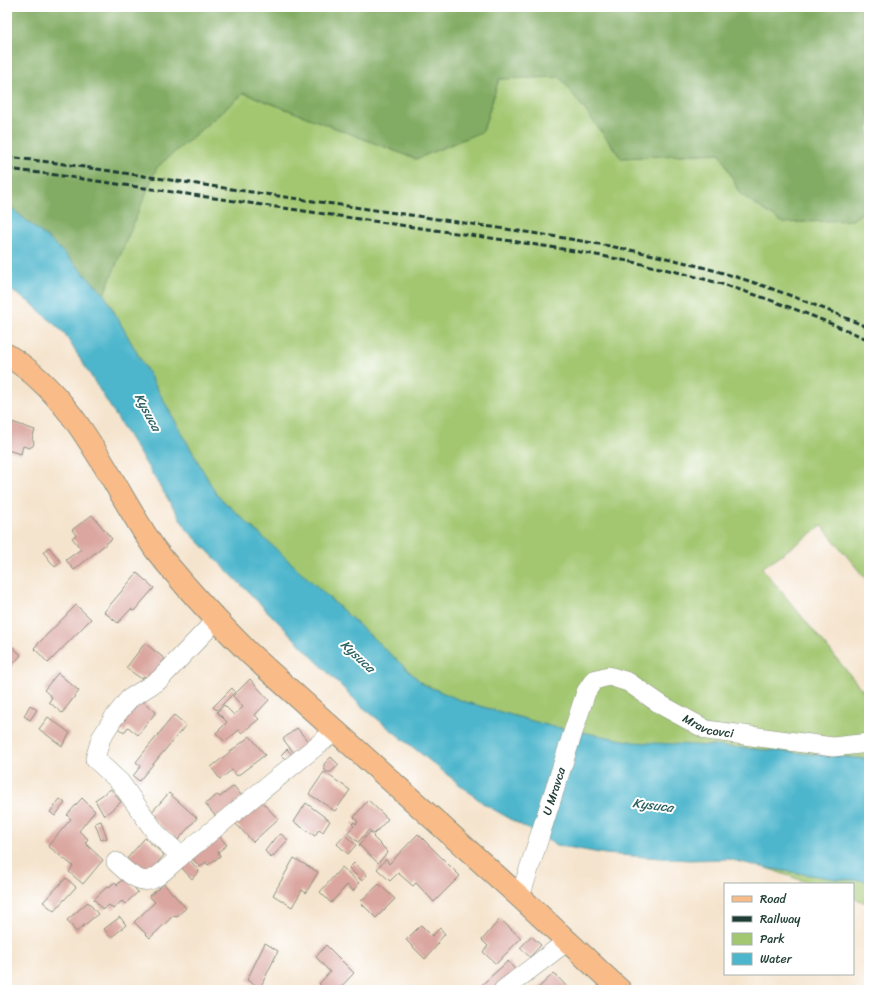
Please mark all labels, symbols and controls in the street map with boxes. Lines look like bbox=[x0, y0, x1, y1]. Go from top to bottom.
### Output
water label: Kysuca bbox=[128, 389, 168, 437]
water label: Kysuca bbox=[335, 634, 382, 679]
street label: Mravcovci bbox=[678, 708, 736, 745]
street label: U Mravca bbox=[536, 764, 572, 818]
water label: Kysuca bbox=[631, 791, 676, 819]
legend bbox=[724, 883, 854, 975]
text: Road bbox=[760, 888, 787, 910]
text: Railway bbox=[760, 908, 801, 930]
text: Park bbox=[760, 928, 785, 950]
text: Water bbox=[760, 948, 793, 970]

